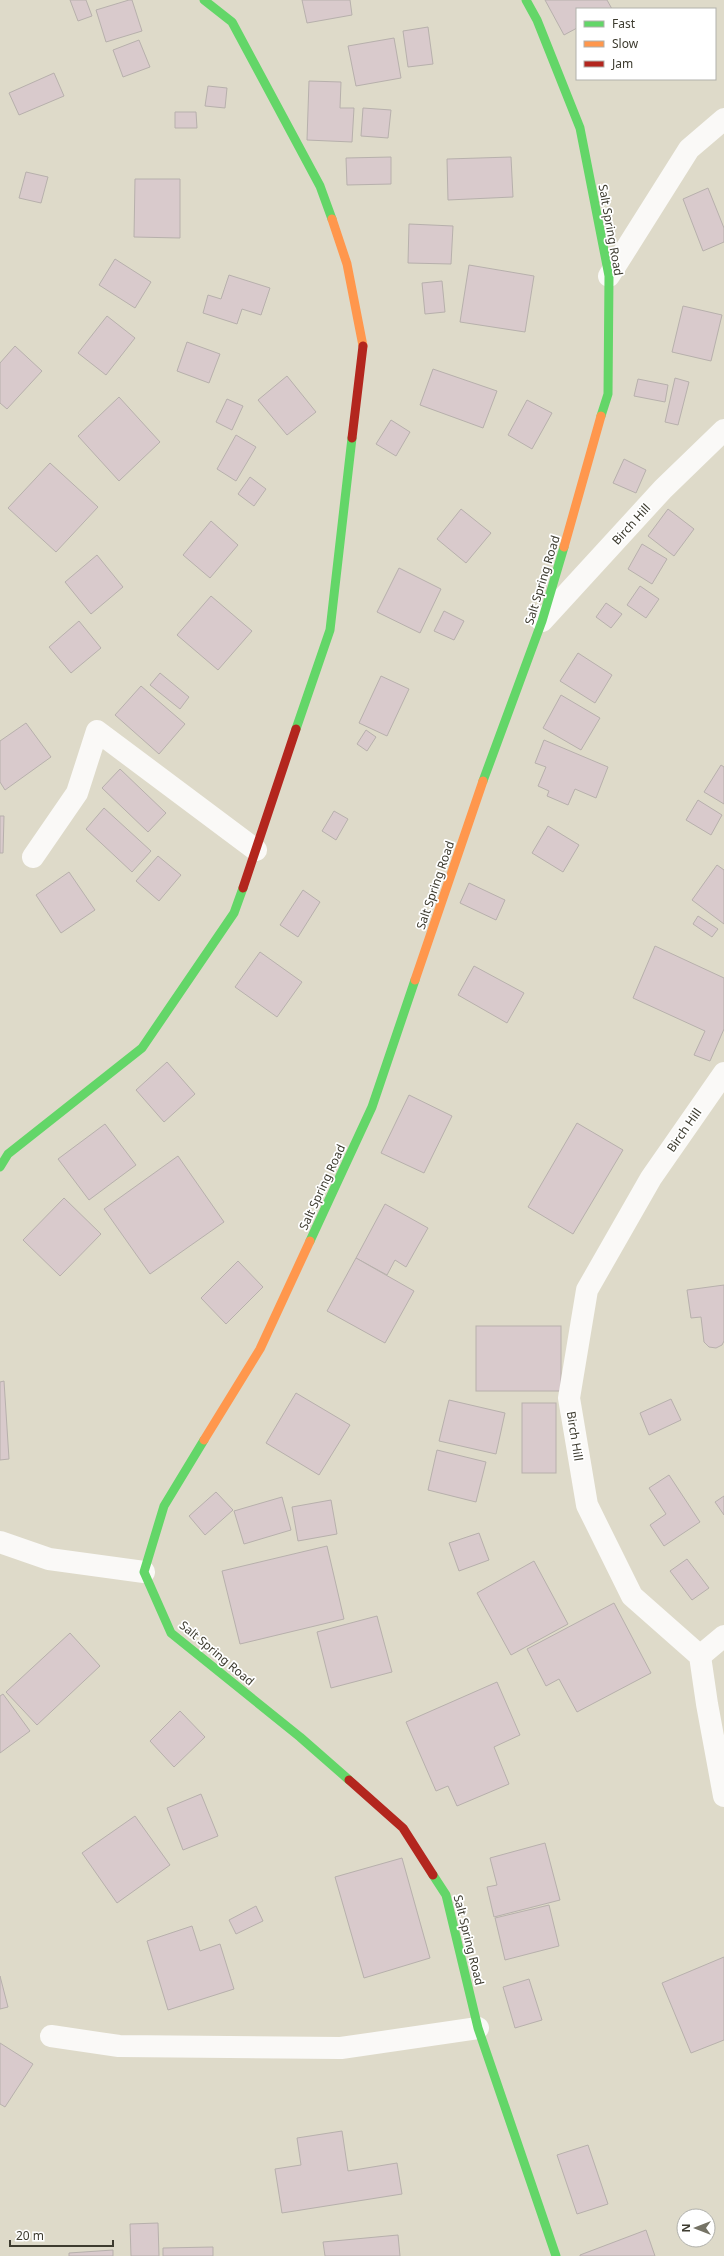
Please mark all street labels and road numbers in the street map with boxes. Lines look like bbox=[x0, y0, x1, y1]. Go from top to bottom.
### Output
street label: Salt Spring Road bbox=[595, 183, 627, 277]
street label: Birch Hill bbox=[608, 500, 654, 548]
street label: Salt Spring Road bbox=[520, 533, 564, 627]
street label: Salt Spring Road bbox=[412, 838, 458, 932]
street label: Birch Hill bbox=[663, 1105, 705, 1155]
street label: Salt Spring Road bbox=[295, 1141, 349, 1233]
street label: Birch Hill bbox=[563, 1410, 587, 1462]
street label: Salt Spring Road bbox=[176, 1617, 258, 1689]
street label: Salt Spring Road bbox=[450, 1893, 488, 1987]

